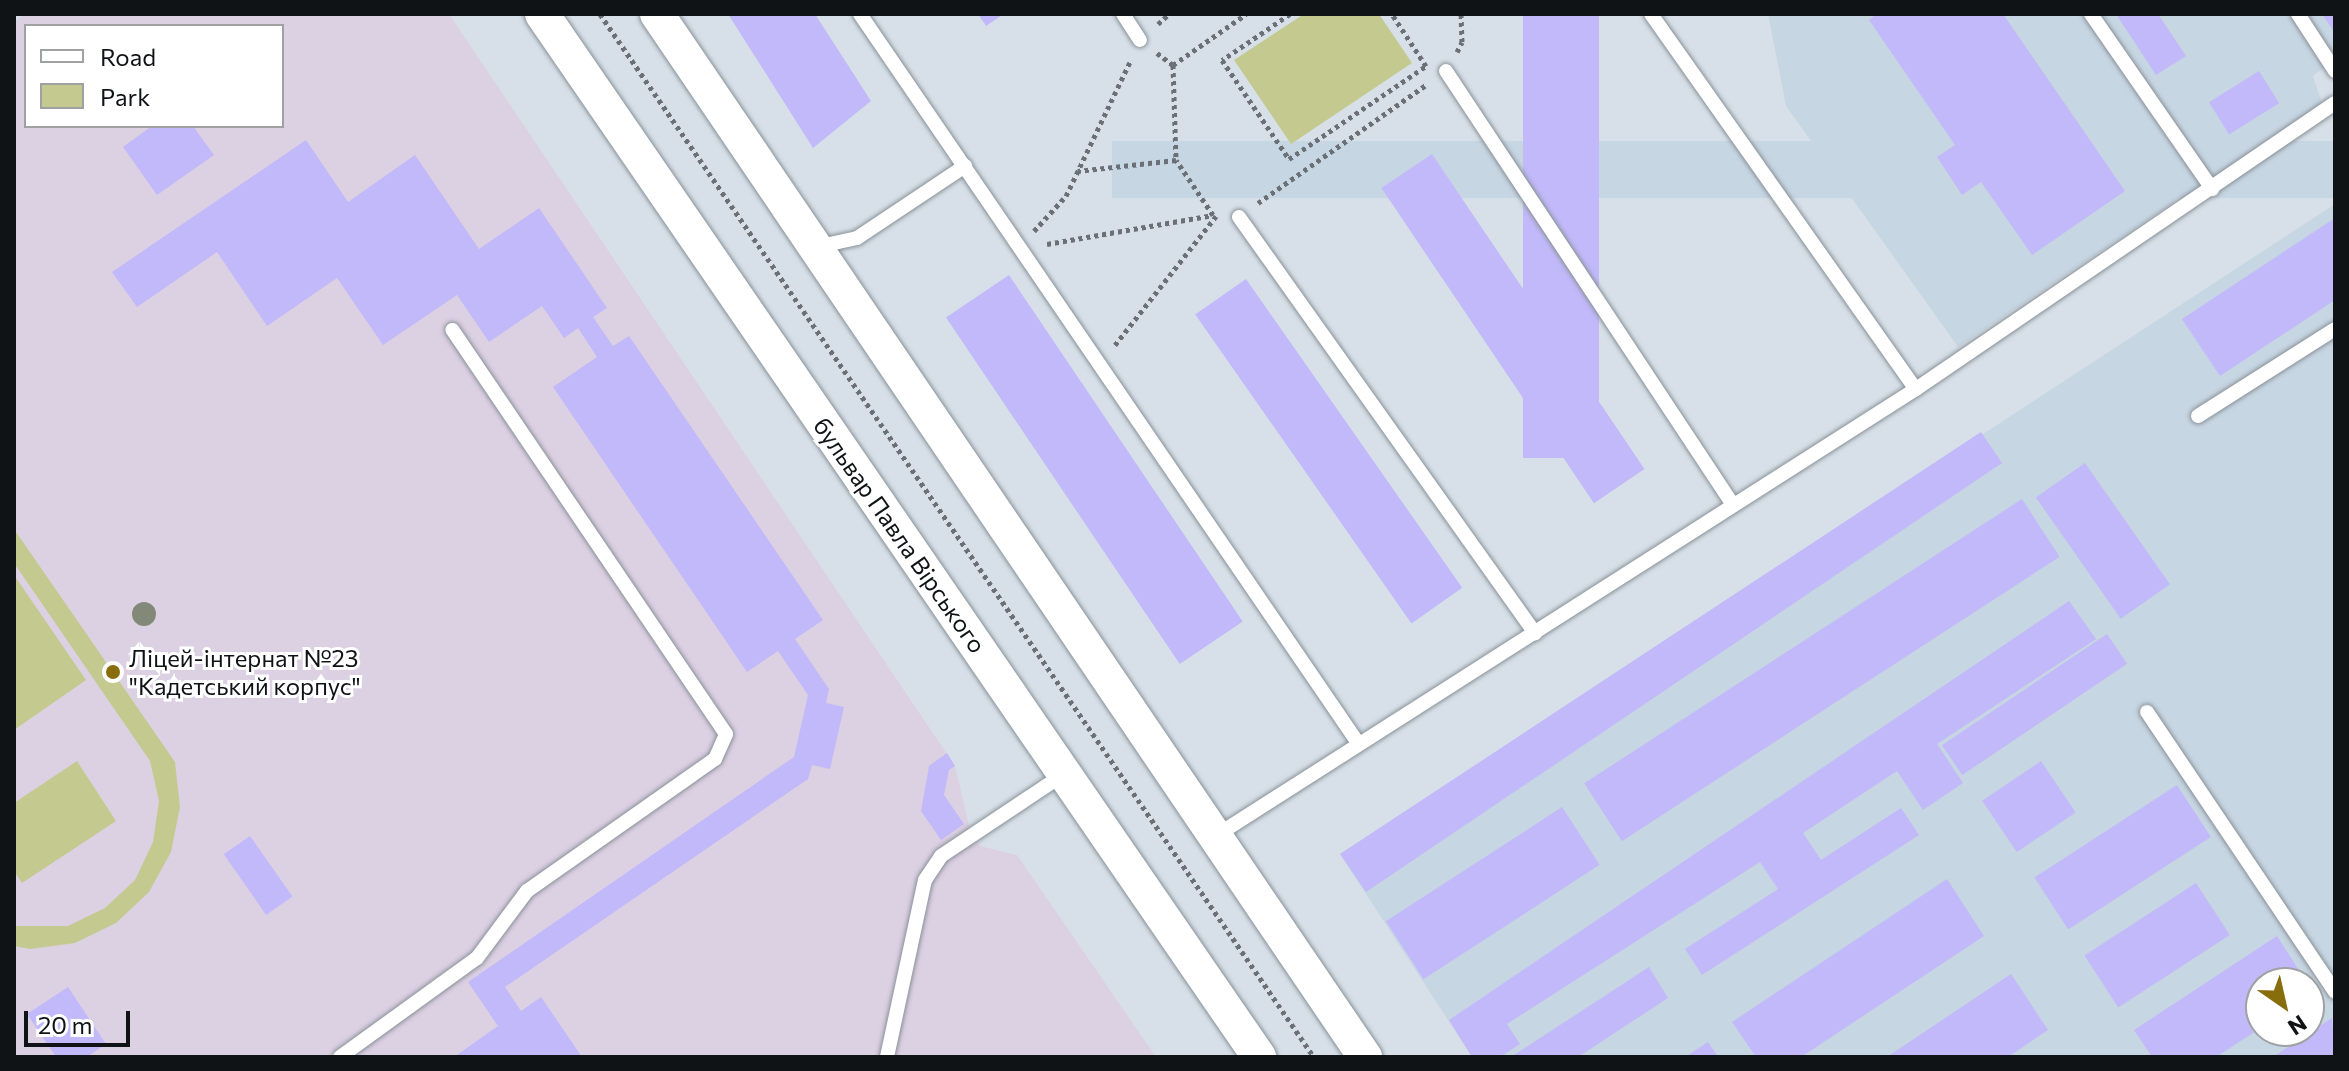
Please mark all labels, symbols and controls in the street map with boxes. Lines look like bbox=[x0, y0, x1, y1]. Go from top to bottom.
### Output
legend bbox=[24, 24, 284, 128]
text: Road bbox=[100, 42, 156, 71]
text: Park bbox=[100, 82, 150, 111]
street label: бульвар Павла Вірського bbox=[808, 412, 992, 658]
place label: Ліцей-інтернат №23 "Кадетський корпус" bbox=[129, 644, 361, 700]
marker: Ліцей-інтернат №23 "Кадетський корпус" bbox=[104, 663, 122, 681]
north arrow bbox=[2245, 967, 2325, 1047]
scale bar bbox=[28, 995, 134, 1045]
text: 20 m bbox=[38, 1010, 92, 1039]
text: N bbox=[2283, 1010, 2312, 1041]

